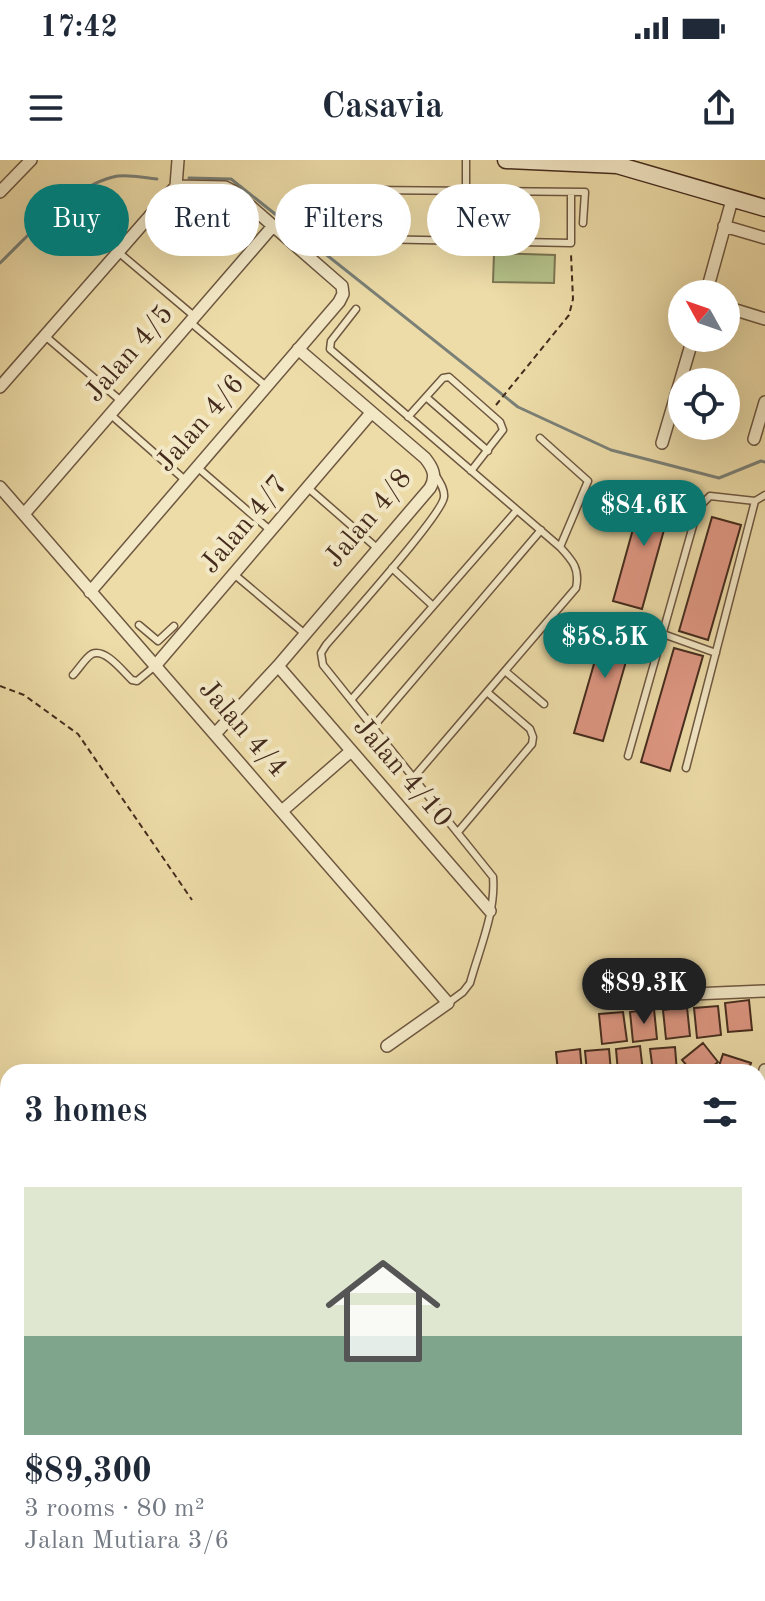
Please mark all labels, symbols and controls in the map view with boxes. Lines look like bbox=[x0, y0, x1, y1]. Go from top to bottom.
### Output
text: 17:42 bbox=[40, 13, 118, 43]
icon: menu bbox=[24, 86, 68, 130]
icon: share bbox=[697, 86, 741, 130]
text: Casavia bbox=[321, 90, 444, 126]
chip: Buy bbox=[24, 184, 129, 256]
chip: Rent bbox=[145, 184, 259, 256]
chip: Filters bbox=[275, 184, 411, 256]
chip: New bbox=[427, 184, 540, 256]
north arrow bbox=[668, 280, 740, 352]
map controls bbox=[668, 280, 740, 440]
street label: Jalan 4/5 bbox=[81, 300, 179, 408]
button: locate bbox=[668, 368, 740, 440]
street label: Jalan 4/6 bbox=[152, 370, 250, 478]
street label: Jalan 4/8 bbox=[320, 465, 418, 573]
street label: Jalan 4/7 bbox=[196, 471, 294, 579]
pin: $84.6K bbox=[579, 480, 709, 548]
text: $84.6K bbox=[600, 493, 688, 519]
pin: $58.5K bbox=[540, 612, 670, 680]
text: $58.5K bbox=[561, 625, 649, 651]
street label: Jalan 4/4 bbox=[193, 675, 291, 783]
street label: Jalan 4/10 bbox=[347, 713, 457, 833]
pin: $89.3K bbox=[579, 958, 709, 1026]
text: $89.3K bbox=[600, 971, 688, 997]
icon: filters bbox=[698, 1090, 742, 1134]
text: 3 homes bbox=[24, 1095, 147, 1129]
icon: home bbox=[311, 1239, 455, 1383]
text: $89,300 bbox=[24, 1455, 152, 1489]
text: 3 rooms · 80 m² bbox=[24, 1496, 205, 1522]
text: Jalan Mutiara 3/6 bbox=[24, 1528, 229, 1554]

